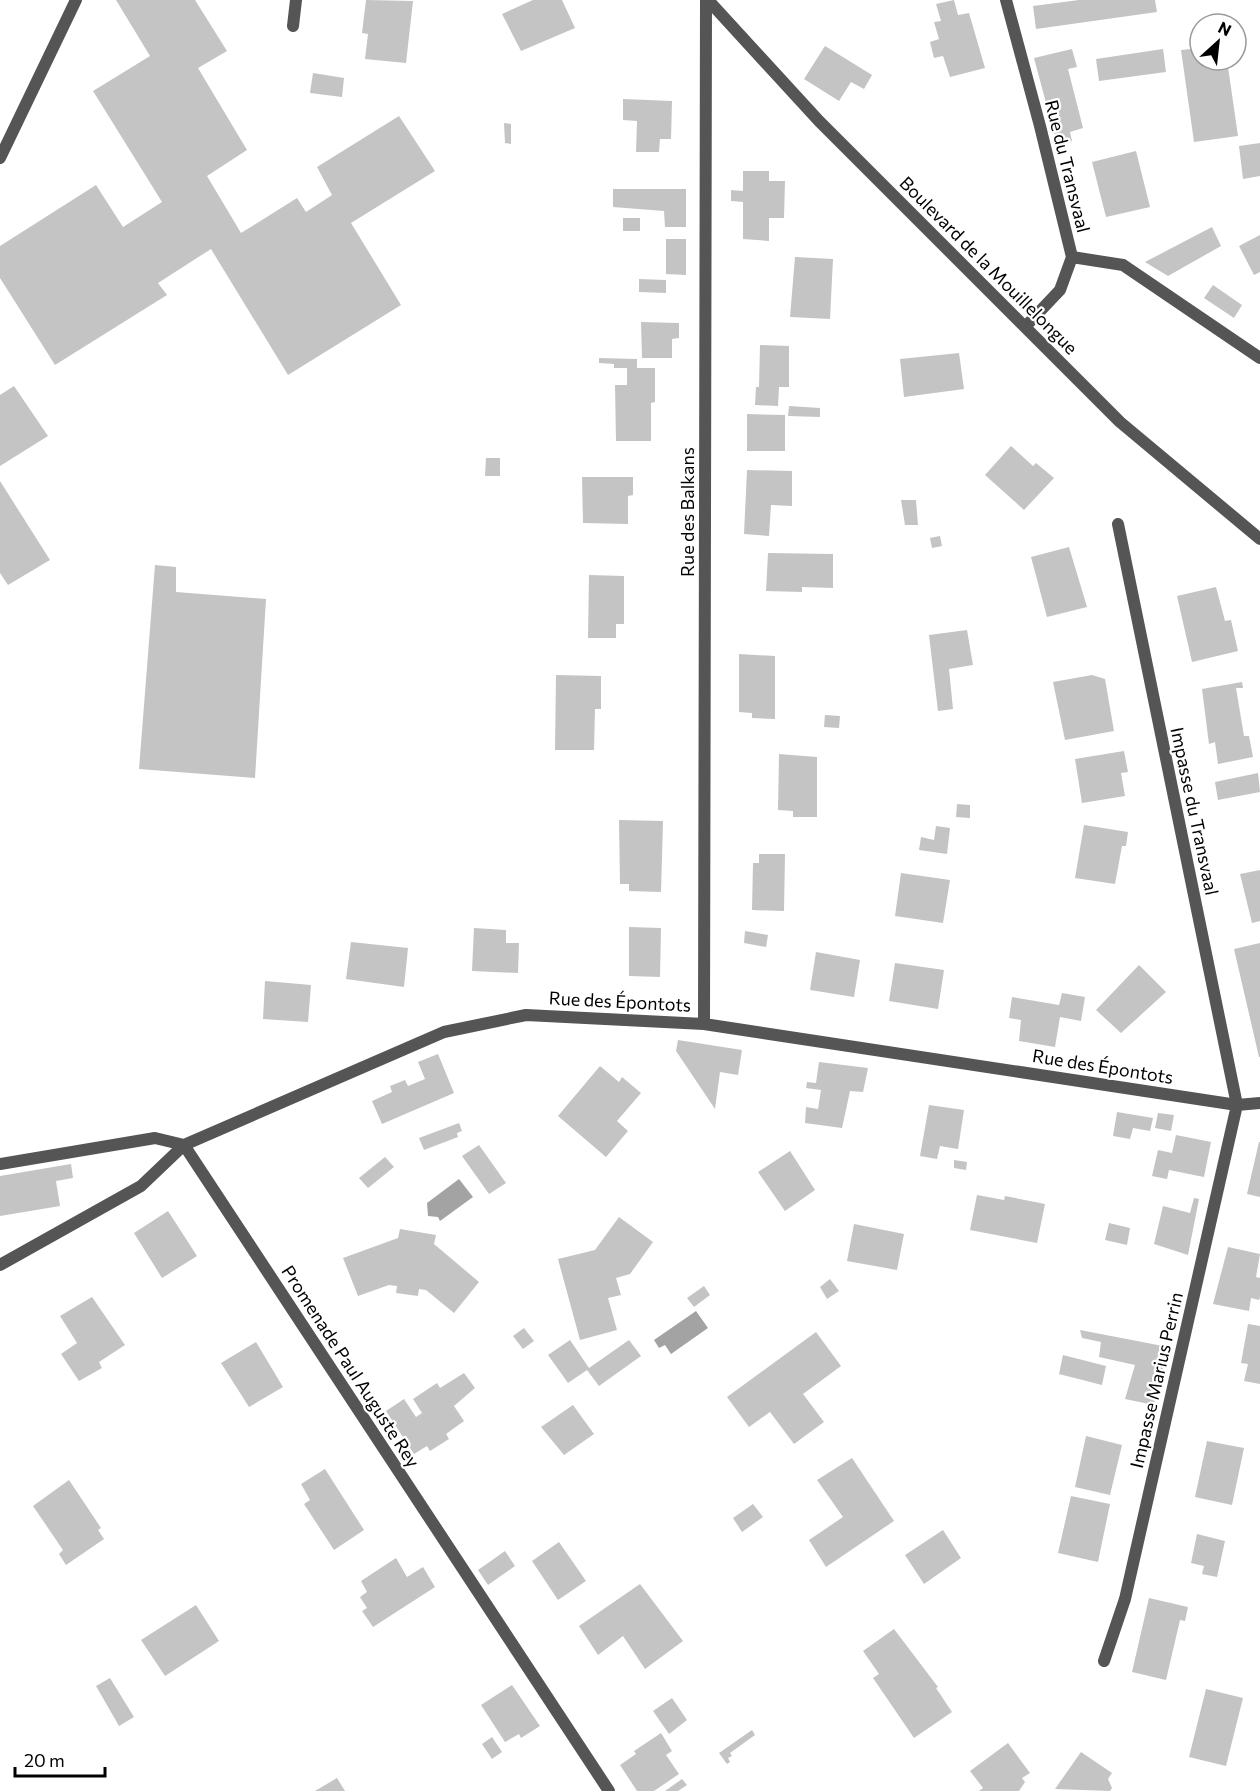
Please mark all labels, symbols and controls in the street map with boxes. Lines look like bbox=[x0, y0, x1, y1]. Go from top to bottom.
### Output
north arrow bbox=[1188, 12, 1248, 72]
text: N bbox=[1215, 17, 1235, 39]
street label: Rue du Transvaal bbox=[1041, 97, 1095, 235]
street label: Boulevard de la Mouillelongue bbox=[896, 172, 1082, 358]
street label: Rue des Balkans bbox=[676, 447, 698, 577]
street label: Impasse du Transvaal bbox=[1166, 725, 1224, 897]
street label: Rue des Épontots bbox=[548, 986, 692, 1016]
street label: Rue des Épontots bbox=[1031, 1044, 1175, 1088]
street label: Promenade Paul Auguste Rey bbox=[277, 1261, 425, 1471]
street label: Impasse Marius Perrin bbox=[1125, 1290, 1187, 1470]
scale bar bbox=[15, 1740, 105, 1778]
text: 20 m bbox=[24, 1749, 65, 1771]

